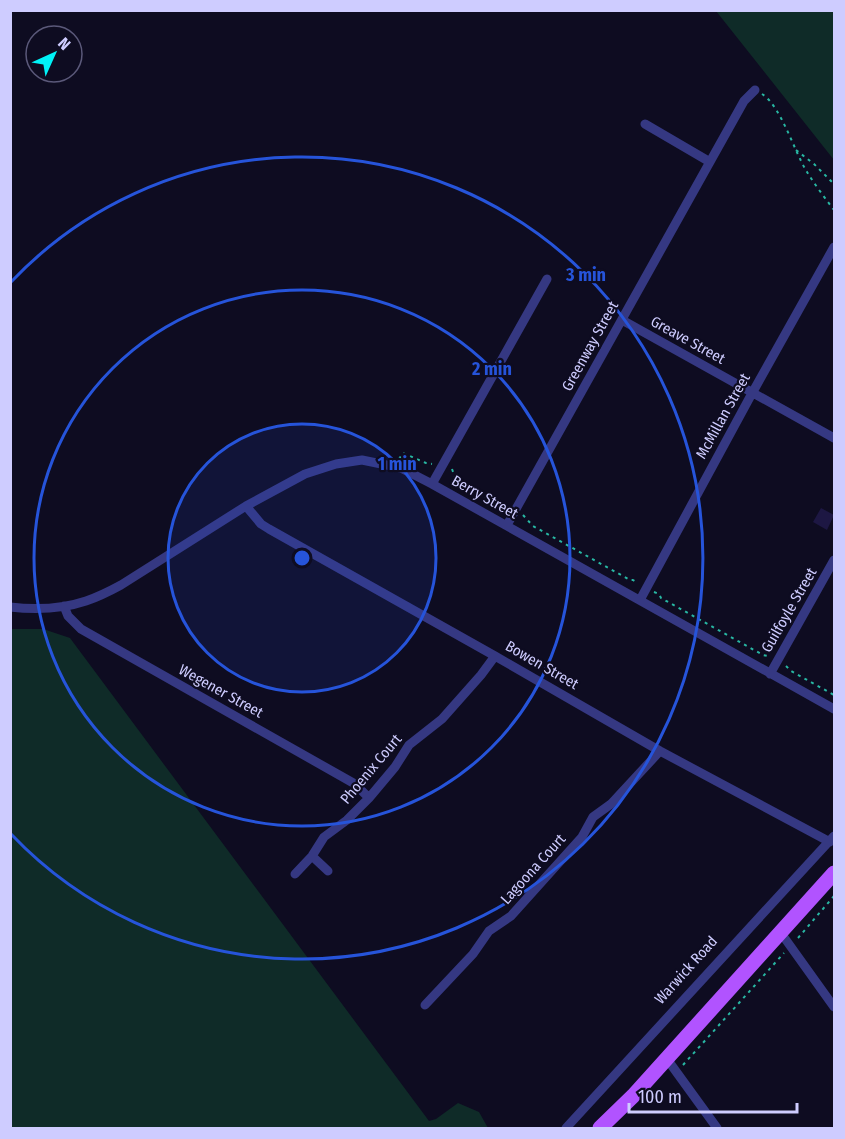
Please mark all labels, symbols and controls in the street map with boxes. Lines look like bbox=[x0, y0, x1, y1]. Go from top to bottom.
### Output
north arrow bbox=[24, 24, 84, 84]
text: N bbox=[54, 34, 74, 54]
text: 3 min bbox=[565, 264, 606, 286]
street label: Greenway Street bbox=[558, 298, 622, 394]
street label: Greave Street bbox=[648, 312, 728, 368]
text: 2 min bbox=[471, 358, 512, 380]
street label: McMillan Street bbox=[692, 370, 754, 462]
text: 1 min bbox=[377, 453, 417, 475]
street label: Berry Street bbox=[449, 471, 521, 523]
centre of rings bbox=[292, 548, 312, 568]
street label: Guilfoyle Street bbox=[757, 564, 821, 656]
street label: Bowen Street bbox=[502, 637, 582, 693]
street label: Wegener Street bbox=[176, 660, 266, 722]
street label: Phoenix Court bbox=[337, 730, 406, 808]
street label: Lagoona Court bbox=[497, 830, 569, 908]
street label: Warwick Road bbox=[651, 932, 721, 1008]
scale bar bbox=[629, 1076, 797, 1114]
text: 100 m bbox=[638, 1086, 682, 1108]

